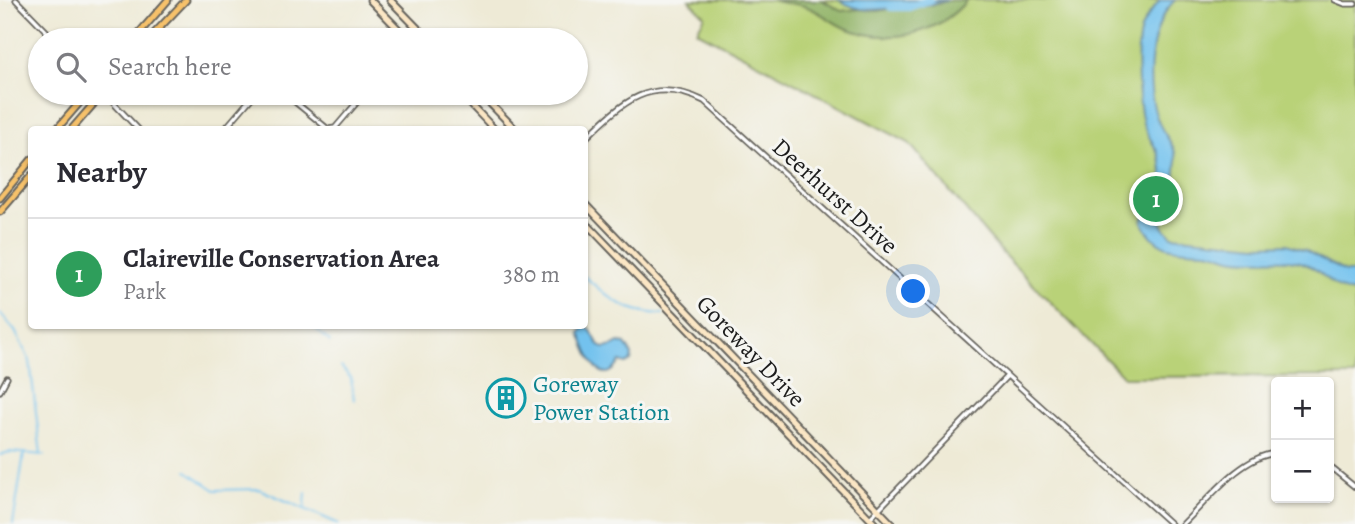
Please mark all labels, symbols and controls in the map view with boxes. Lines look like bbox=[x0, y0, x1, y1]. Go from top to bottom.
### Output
search box bbox=[28, 28, 588, 105]
icon: search bbox=[52, 48, 90, 86]
text: Search here bbox=[108, 49, 232, 84]
street label: Deerhurst Drive bbox=[765, 131, 905, 261]
text: Nearby bbox=[56, 152, 147, 192]
pin: 1 bbox=[1133, 173, 1179, 225]
text: Claireville Conservation Area bbox=[123, 241, 440, 276]
text: 1 bbox=[75, 259, 83, 290]
text: 380 m bbox=[503, 259, 560, 290]
your location bbox=[896, 274, 930, 308]
text: Park bbox=[123, 276, 166, 307]
street label: Goreway Drive bbox=[690, 288, 812, 414]
place label: Goreway Power Station bbox=[533, 368, 670, 428]
building icon: Goreway Power Station bbox=[485, 377, 527, 419]
map controls bbox=[1271, 377, 1334, 503]
button: + bbox=[1271, 377, 1334, 440]
button: − bbox=[1271, 440, 1334, 503]

